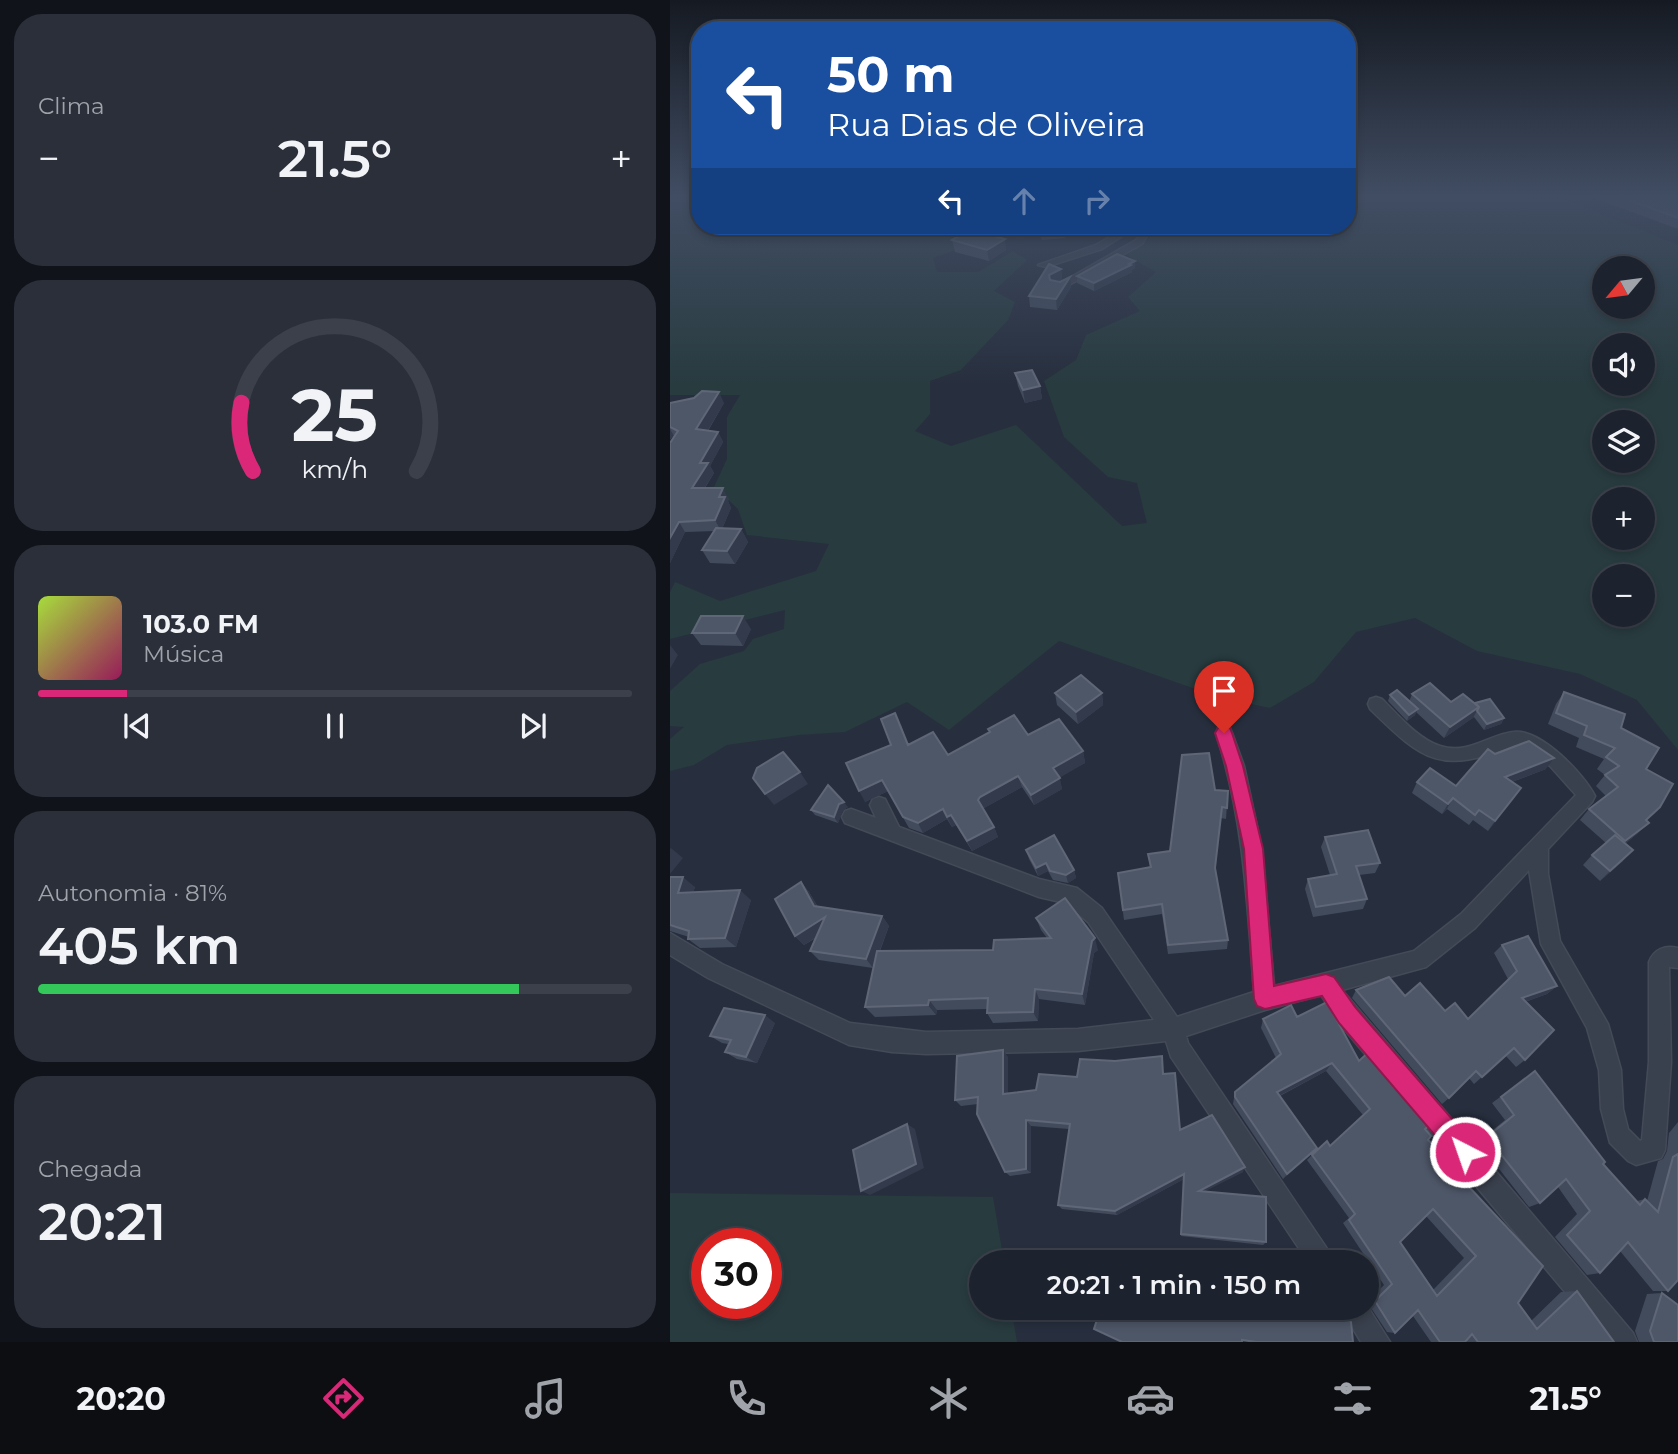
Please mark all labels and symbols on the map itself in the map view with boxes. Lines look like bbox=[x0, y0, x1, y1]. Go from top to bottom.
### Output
north arrow bbox=[1592, 256, 1655, 318]
pin bbox=[1194, 661, 1254, 733]
position arrow bbox=[1428, 1115, 1502, 1189]
speed limit sign: 30 bbox=[691, 1228, 782, 1319]

